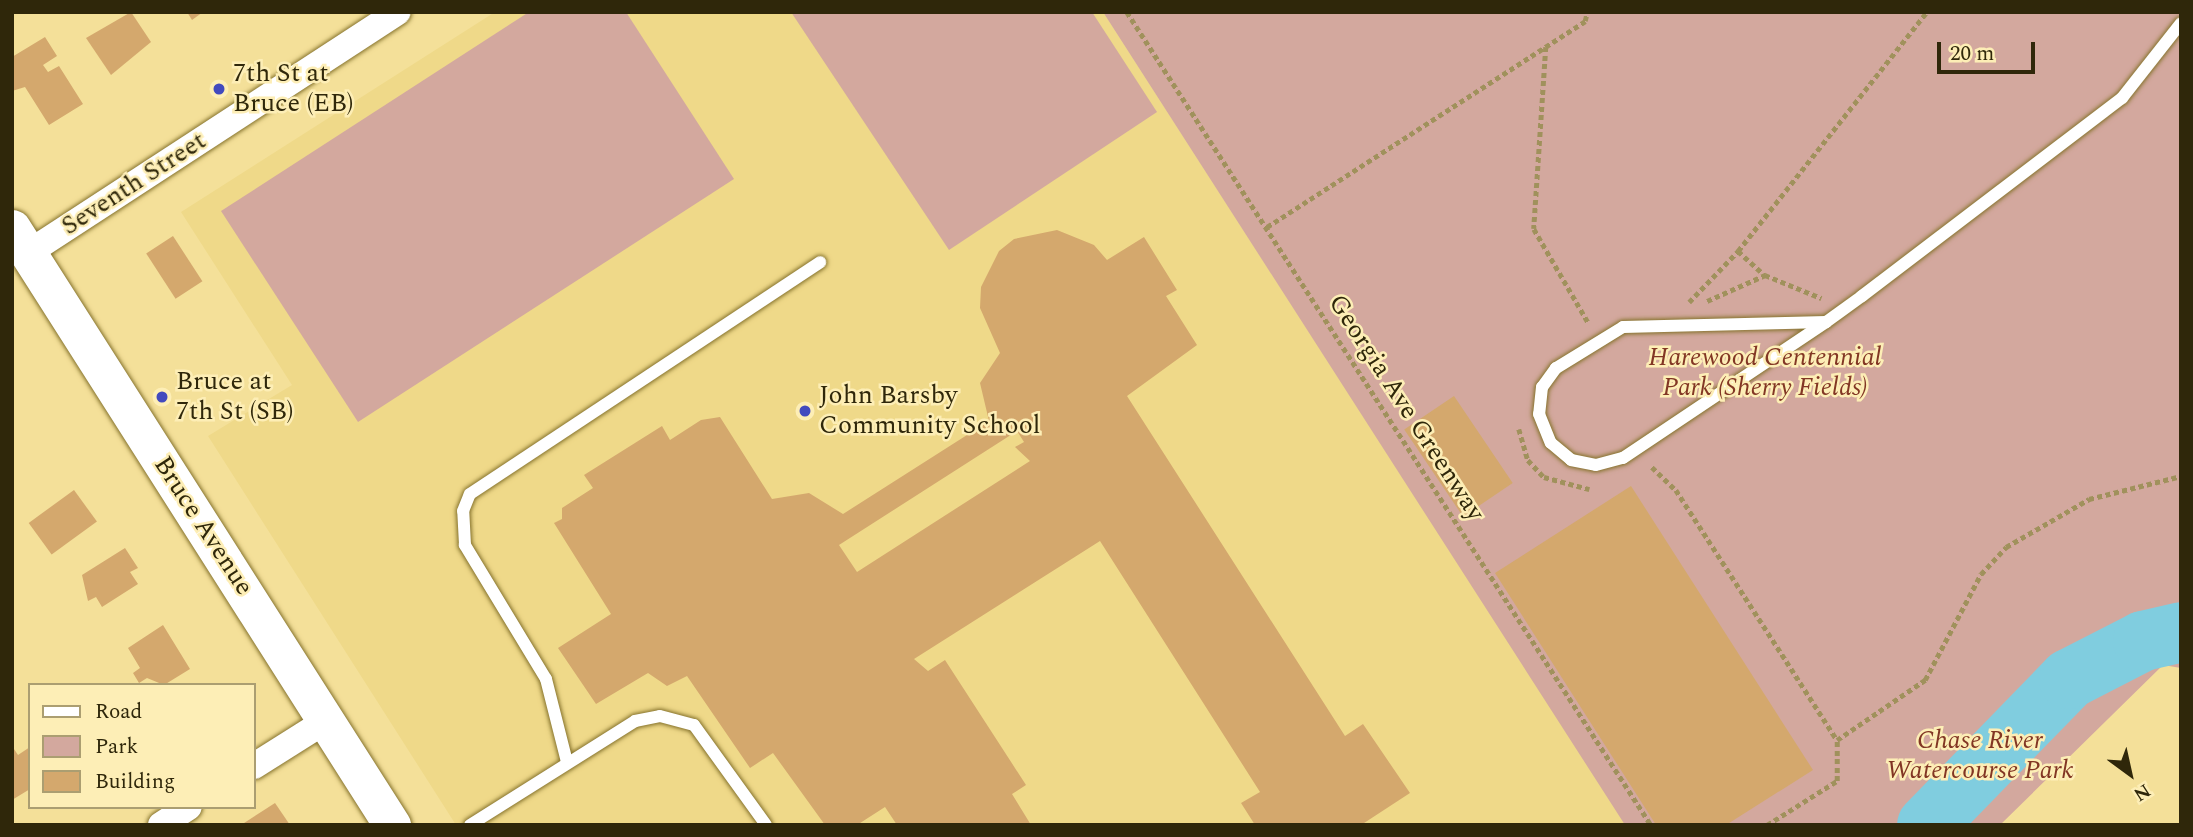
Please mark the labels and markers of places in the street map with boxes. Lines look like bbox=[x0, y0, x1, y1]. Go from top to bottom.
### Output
place label: 7th St at Bruce (EB) bbox=[233, 58, 354, 119]
marker: 7th St at Bruce (EB) bbox=[211, 81, 227, 97]
place label: Bruce at 7th St (SB) bbox=[176, 366, 294, 428]
place label: John Barsby Community School bbox=[819, 380, 1040, 442]
marker: Bruce at 7th St (SB) bbox=[154, 389, 170, 405]
marker: John Barsby Community School bbox=[797, 403, 813, 419]

